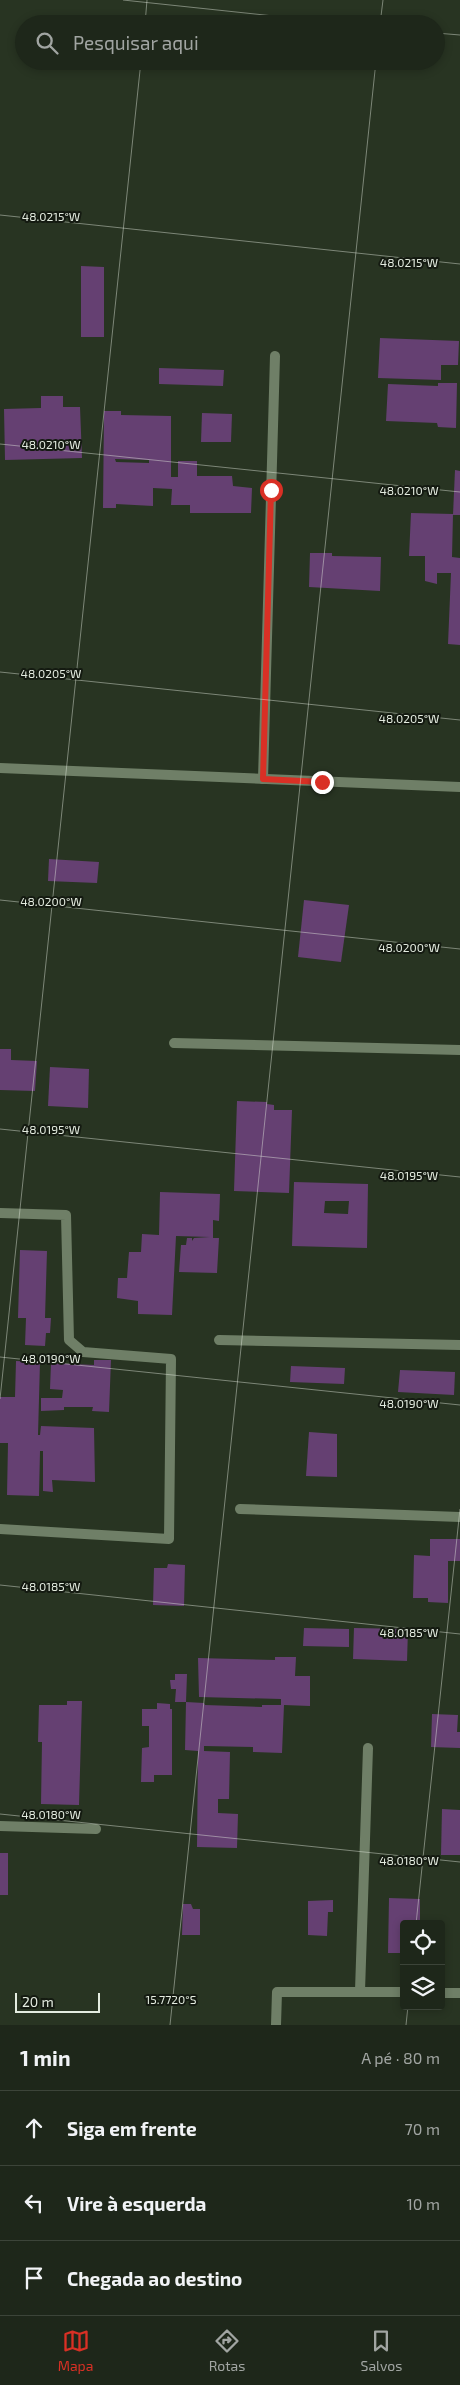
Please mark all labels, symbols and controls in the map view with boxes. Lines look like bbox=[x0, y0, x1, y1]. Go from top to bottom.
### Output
search box bbox=[15, 15, 445, 70]
icon: search bbox=[33, 29, 61, 57]
text: Pesquisar aqui bbox=[73, 31, 199, 54]
text: 48.0215°W bbox=[22, 209, 80, 223]
text: 48.0215°W bbox=[380, 255, 438, 269]
text: 48.0210°W bbox=[21, 437, 81, 451]
route start bbox=[260, 479, 283, 502]
text: 48.0210°W bbox=[379, 483, 439, 497]
text: 48.0205°W bbox=[21, 666, 81, 680]
text: 48.0205°W bbox=[379, 711, 439, 725]
route end bbox=[311, 771, 334, 794]
text: 48.0200°W bbox=[20, 894, 82, 908]
text: 48.0200°W bbox=[378, 940, 440, 954]
text: 48.0195°W bbox=[22, 1122, 80, 1136]
text: 48.0195°W bbox=[380, 1168, 438, 1182]
text: 48.0190°W bbox=[21, 1351, 81, 1365]
text: 48.0190°W bbox=[379, 1396, 439, 1410]
text: 48.0185°W bbox=[22, 1579, 80, 1593]
text: 48.0185°W bbox=[380, 1625, 438, 1639]
text: 48.0180°W bbox=[21, 1807, 81, 1821]
text: 48.0180°W bbox=[379, 1853, 439, 1867]
map controls bbox=[400, 1920, 445, 2010]
button: locate bbox=[400, 1920, 445, 1965]
button: layers bbox=[400, 1965, 445, 2010]
scale bar bbox=[15, 1990, 100, 2013]
text: 15.7720°S bbox=[146, 1992, 197, 2006]
text: 20 m bbox=[22, 1993, 54, 2010]
text: 1 min bbox=[20, 2045, 71, 2070]
text: A pé · 80 m bbox=[361, 2048, 440, 2067]
icon: ahead bbox=[20, 2114, 48, 2142]
text: Siga em frente bbox=[67, 2117, 197, 2140]
text: 70 m bbox=[405, 2119, 440, 2138]
icon: left bbox=[20, 2189, 48, 2217]
text: Vire à esquerda bbox=[67, 2192, 206, 2215]
text: 10 m bbox=[406, 2194, 440, 2213]
icon: arrive bbox=[20, 2264, 48, 2292]
text: Chegada ao destino bbox=[67, 2267, 242, 2290]
tab: Mapa bbox=[58, 2327, 93, 2374]
tab: Rotas bbox=[209, 2327, 245, 2374]
tab: Salvos bbox=[361, 2327, 402, 2374]

